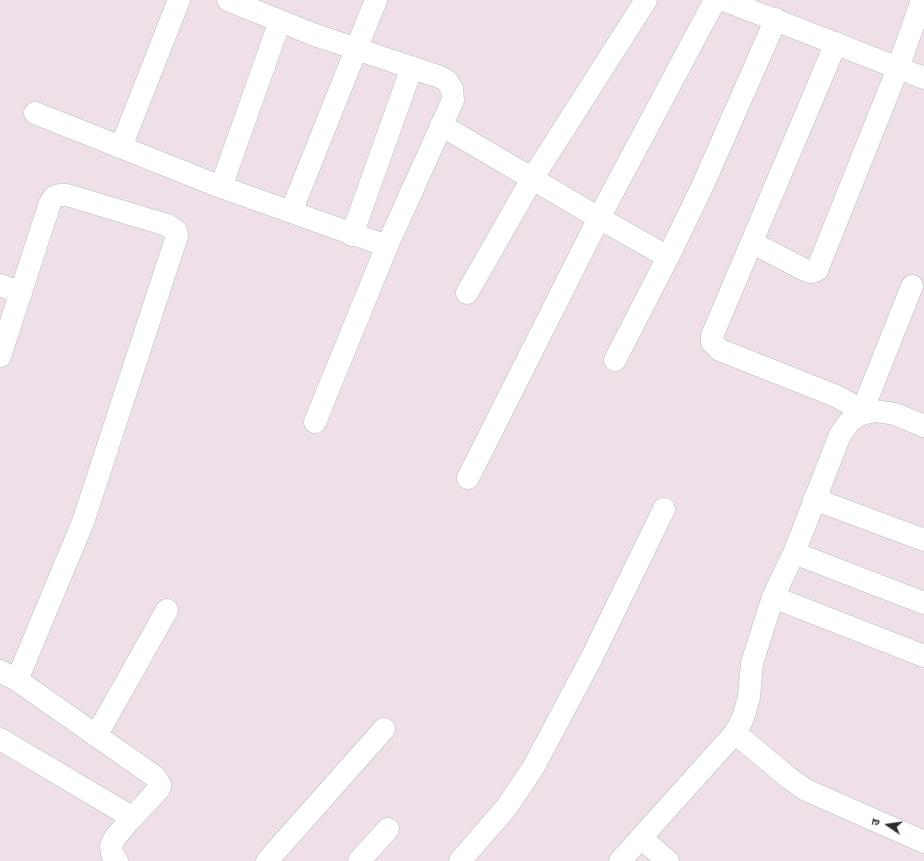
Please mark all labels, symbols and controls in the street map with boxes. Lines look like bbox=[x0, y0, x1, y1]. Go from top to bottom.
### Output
north arrow bbox=[868, 805, 908, 845]
text: उ bbox=[869, 818, 883, 827]

